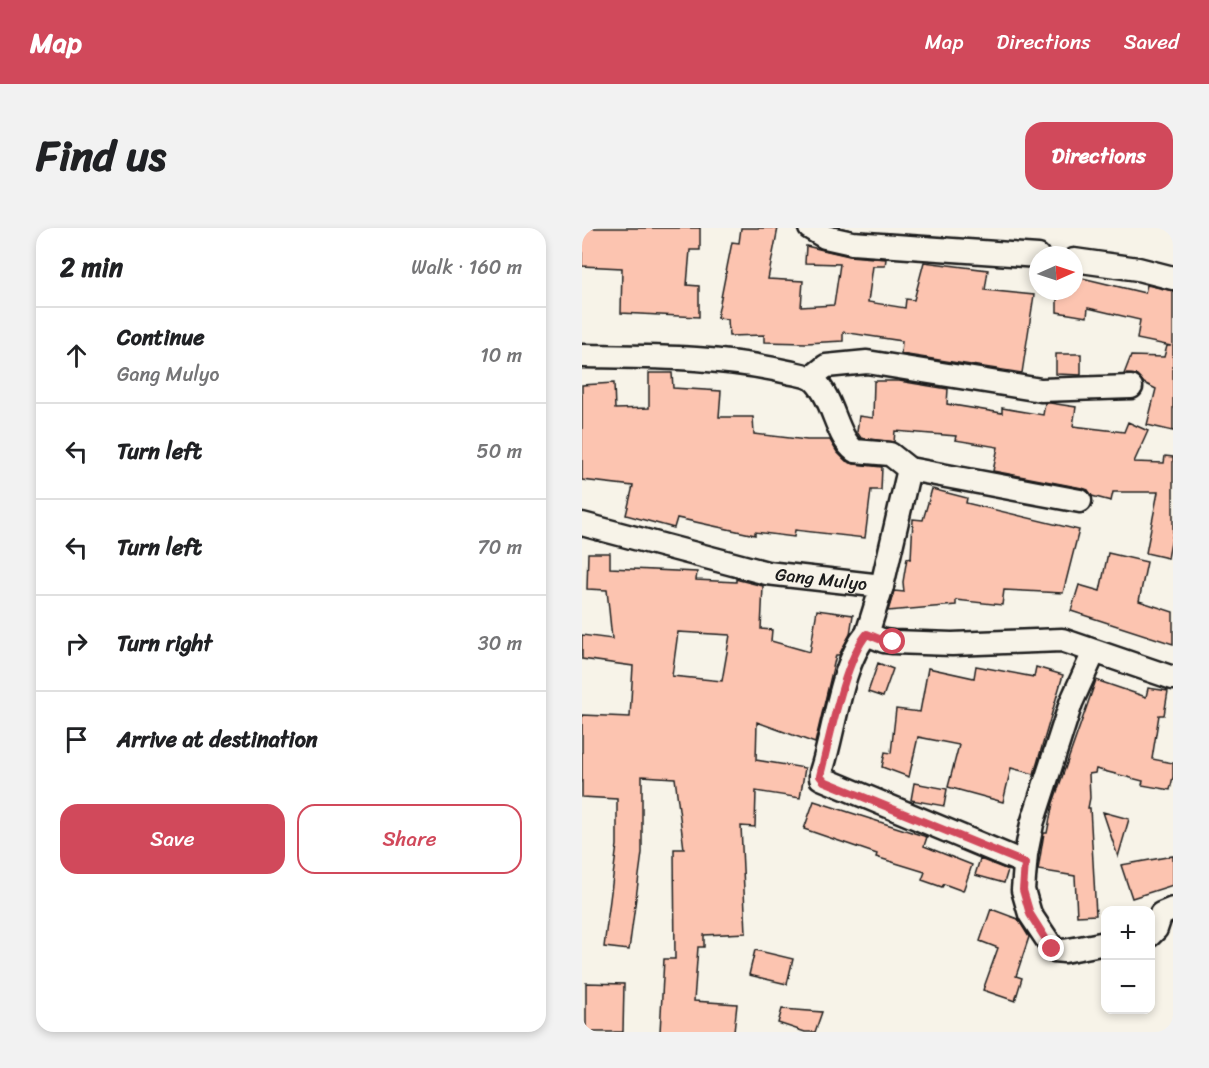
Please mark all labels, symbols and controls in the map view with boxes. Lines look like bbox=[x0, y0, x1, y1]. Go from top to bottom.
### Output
text: Map bbox=[30, 18, 82, 67]
text: Map bbox=[925, 23, 963, 61]
text: Directions bbox=[996, 23, 1091, 61]
text: Saved bbox=[1124, 23, 1179, 61]
text: Find us bbox=[36, 119, 166, 193]
button: Directions bbox=[1025, 122, 1173, 190]
text: 2 min bbox=[60, 244, 123, 290]
north arrow bbox=[1029, 246, 1083, 300]
text: Walk · 160 m bbox=[411, 250, 522, 285]
text: Continue bbox=[117, 318, 205, 357]
text: 10 m bbox=[480, 338, 522, 373]
icon: ahead bbox=[60, 339, 93, 372]
text: Gang Mulyo bbox=[117, 357, 219, 392]
text: Turn left bbox=[117, 432, 202, 471]
text: 50 m bbox=[477, 434, 522, 469]
icon: left bbox=[60, 435, 93, 468]
text: Turn left bbox=[117, 528, 202, 567]
text: 70 m bbox=[477, 530, 522, 565]
icon: left bbox=[60, 531, 93, 564]
street label: Gang Mulyo bbox=[774, 558, 869, 600]
text: Turn right bbox=[117, 624, 212, 663]
text: 30 m bbox=[478, 626, 522, 661]
icon: right bbox=[60, 627, 93, 660]
route start bbox=[879, 628, 905, 654]
text: Arrive at destination bbox=[117, 720, 318, 759]
icon: arrive bbox=[60, 723, 93, 756]
button: Save bbox=[60, 804, 285, 874]
button: Share bbox=[297, 804, 522, 874]
map controls bbox=[1101, 906, 1155, 1014]
button: + bbox=[1101, 906, 1155, 960]
route end bbox=[1038, 935, 1064, 961]
button: − bbox=[1101, 960, 1155, 1014]

